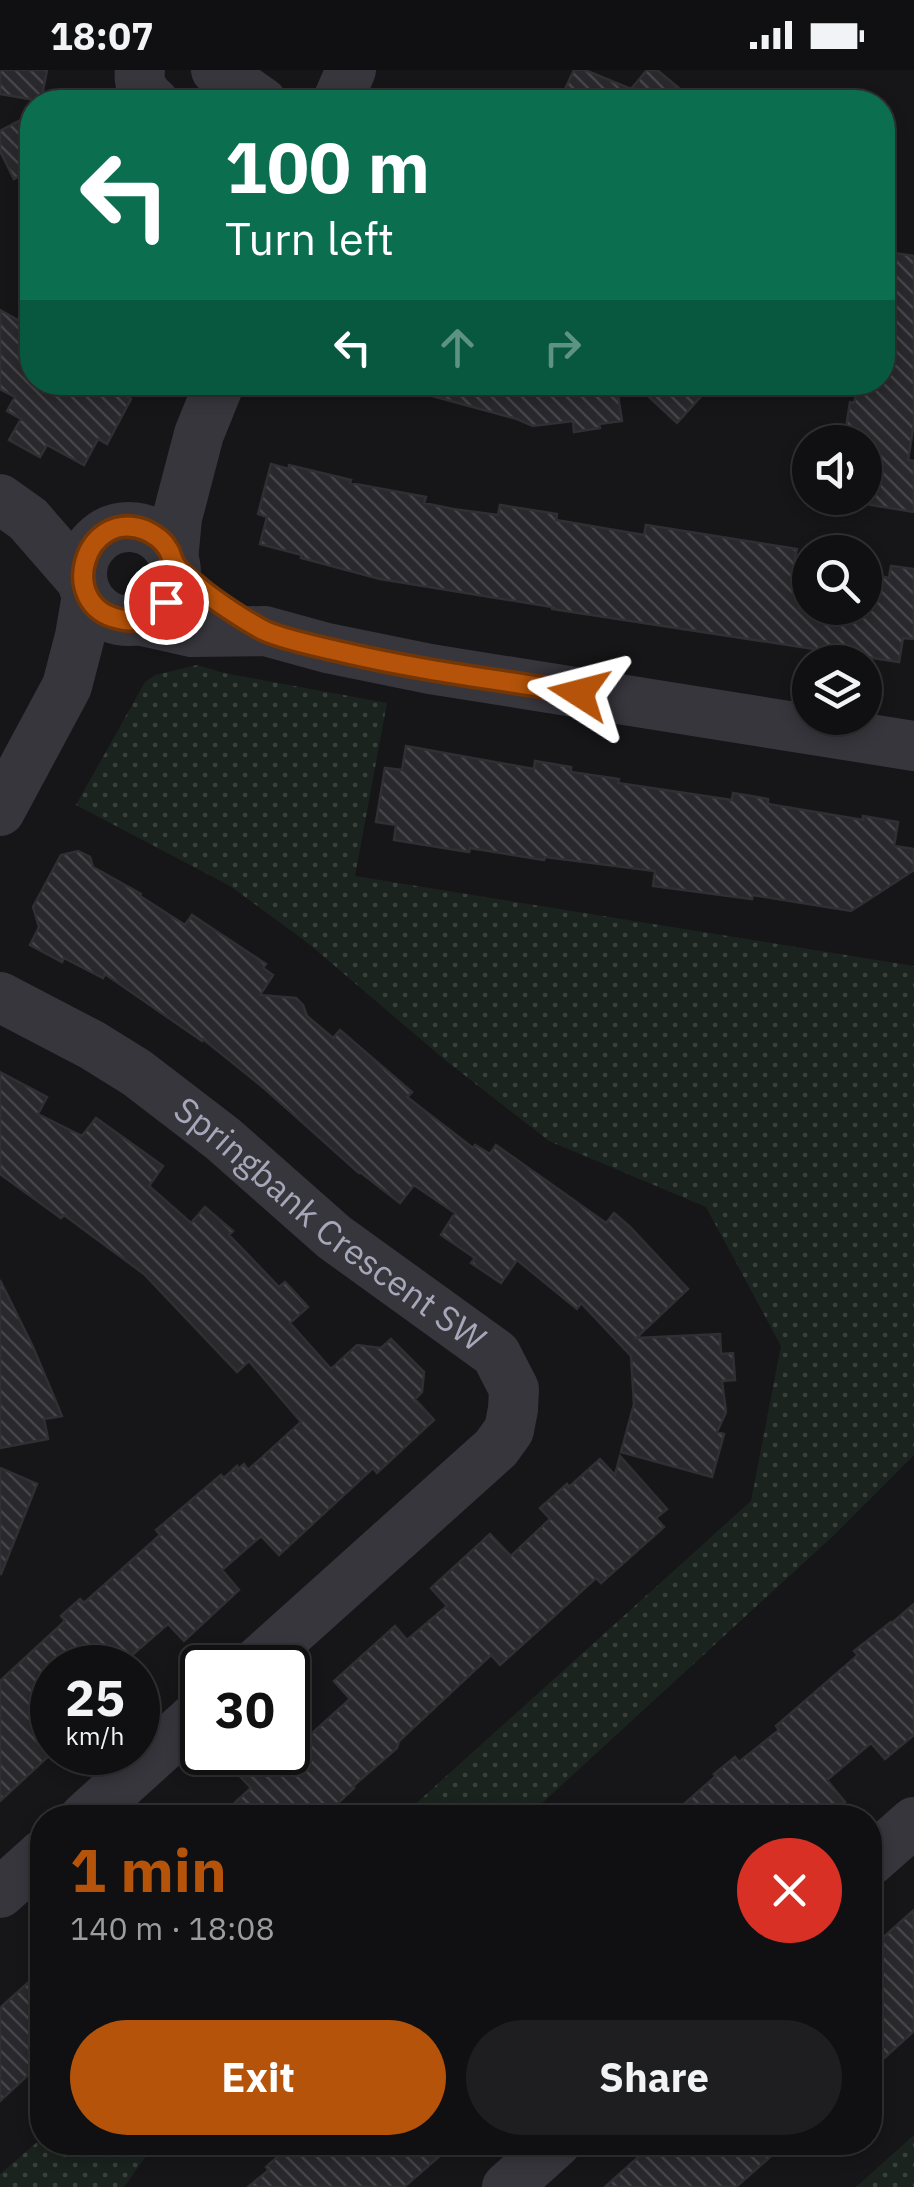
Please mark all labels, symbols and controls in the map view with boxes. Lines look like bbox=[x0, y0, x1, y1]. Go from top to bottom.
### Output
text: 18:07 bbox=[50, 11, 154, 60]
text: 100 m bbox=[225, 121, 430, 212]
icon: left bbox=[60, 130, 190, 260]
text: Turn left bbox=[225, 209, 394, 267]
icon: left bbox=[325, 320, 380, 375]
icon: ahead bbox=[430, 320, 485, 375]
icon: right bbox=[535, 320, 590, 375]
map controls bbox=[792, 425, 882, 735]
button: sound bbox=[792, 425, 882, 515]
button: search bbox=[792, 535, 882, 625]
pin bbox=[124, 560, 209, 645]
icon: arrive bbox=[139, 575, 194, 630]
position arrow bbox=[527, 641, 631, 745]
button: layers bbox=[792, 645, 882, 735]
street label: Springbank Crescent SW bbox=[165, 1086, 495, 1361]
speed limit sign: 30 bbox=[180, 1645, 310, 1775]
text: 25 bbox=[65, 1665, 125, 1730]
text: km/h bbox=[66, 1719, 124, 1752]
text: 1 min bbox=[70, 1830, 227, 1909]
button: close bbox=[737, 1838, 842, 1943]
text: 140 m · 18:08 bbox=[70, 1907, 275, 1949]
button: Exit bbox=[70, 2020, 446, 2135]
button: Share bbox=[466, 2020, 842, 2135]

